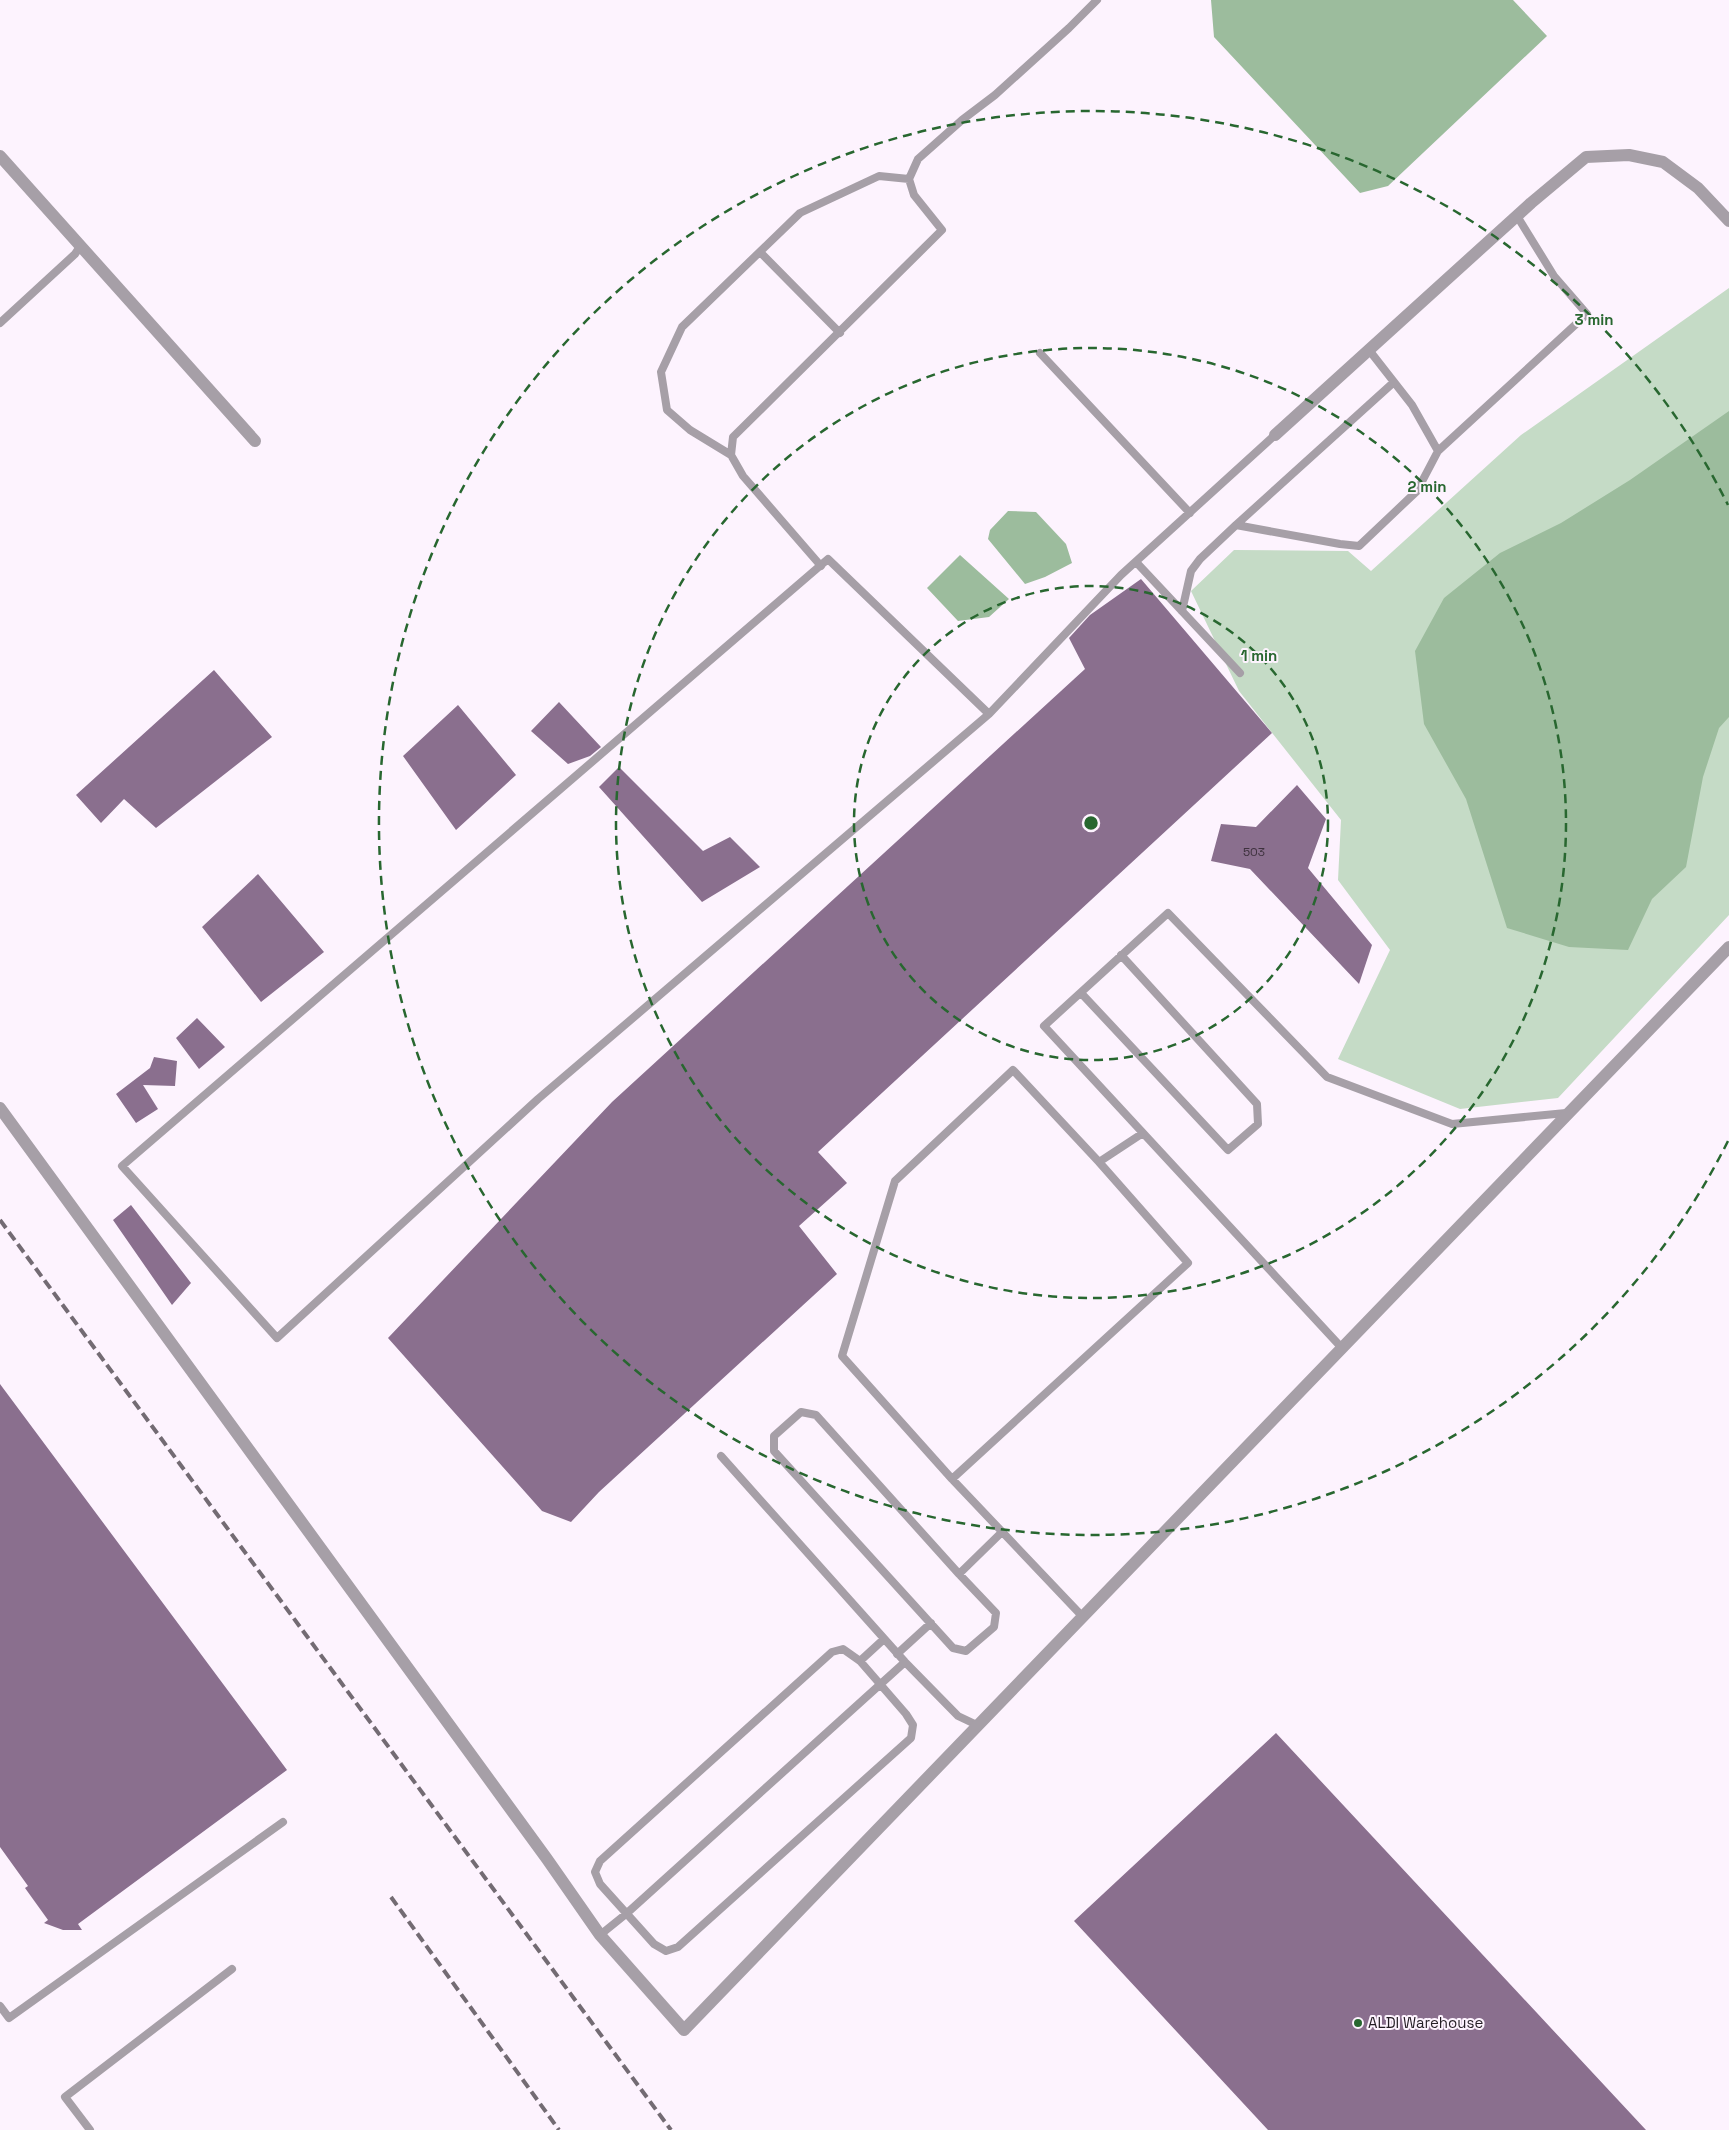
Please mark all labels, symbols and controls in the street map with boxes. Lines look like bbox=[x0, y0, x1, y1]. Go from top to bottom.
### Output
text: 3 min bbox=[1575, 310, 1613, 329]
text: 2 min bbox=[1408, 477, 1446, 496]
text: 1 min bbox=[1241, 646, 1277, 665]
centre of rings bbox=[1082, 814, 1100, 832]
house number: 503 bbox=[1243, 844, 1265, 860]
place label: ALDI Warehouse bbox=[1368, 2013, 1483, 2032]
marker: ALDI Warehouse bbox=[1352, 2017, 1364, 2029]

